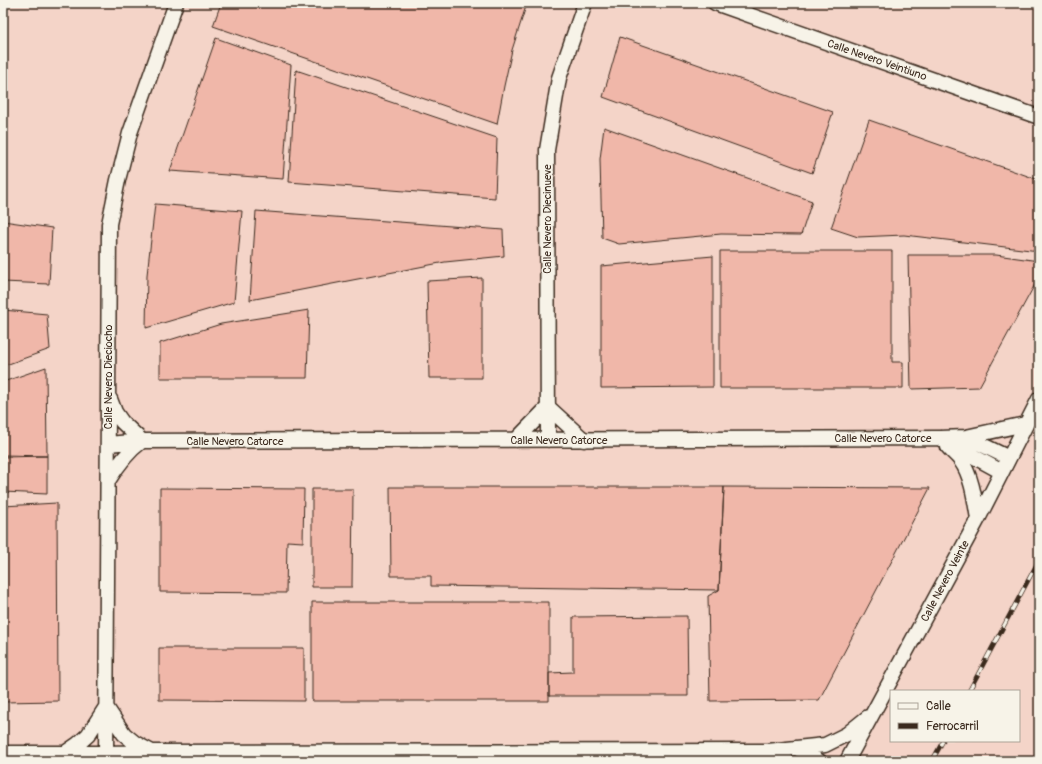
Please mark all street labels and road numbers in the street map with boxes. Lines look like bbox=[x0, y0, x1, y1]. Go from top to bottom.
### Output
street label: Calle Nevero Veintiuno bbox=[826, 37, 929, 83]
street label: Calle Nevero Diecinueve bbox=[541, 164, 554, 274]
street label: Calle Nevero Dieciocho bbox=[102, 325, 115, 429]
street label: Calle Nevero Catorce bbox=[834, 432, 932, 445]
street label: Calle Nevero Catorce bbox=[510, 434, 608, 447]
street label: Calle Nevero Catorce bbox=[186, 435, 284, 448]
street label: Calle Nevero Veinte bbox=[918, 538, 972, 624]

